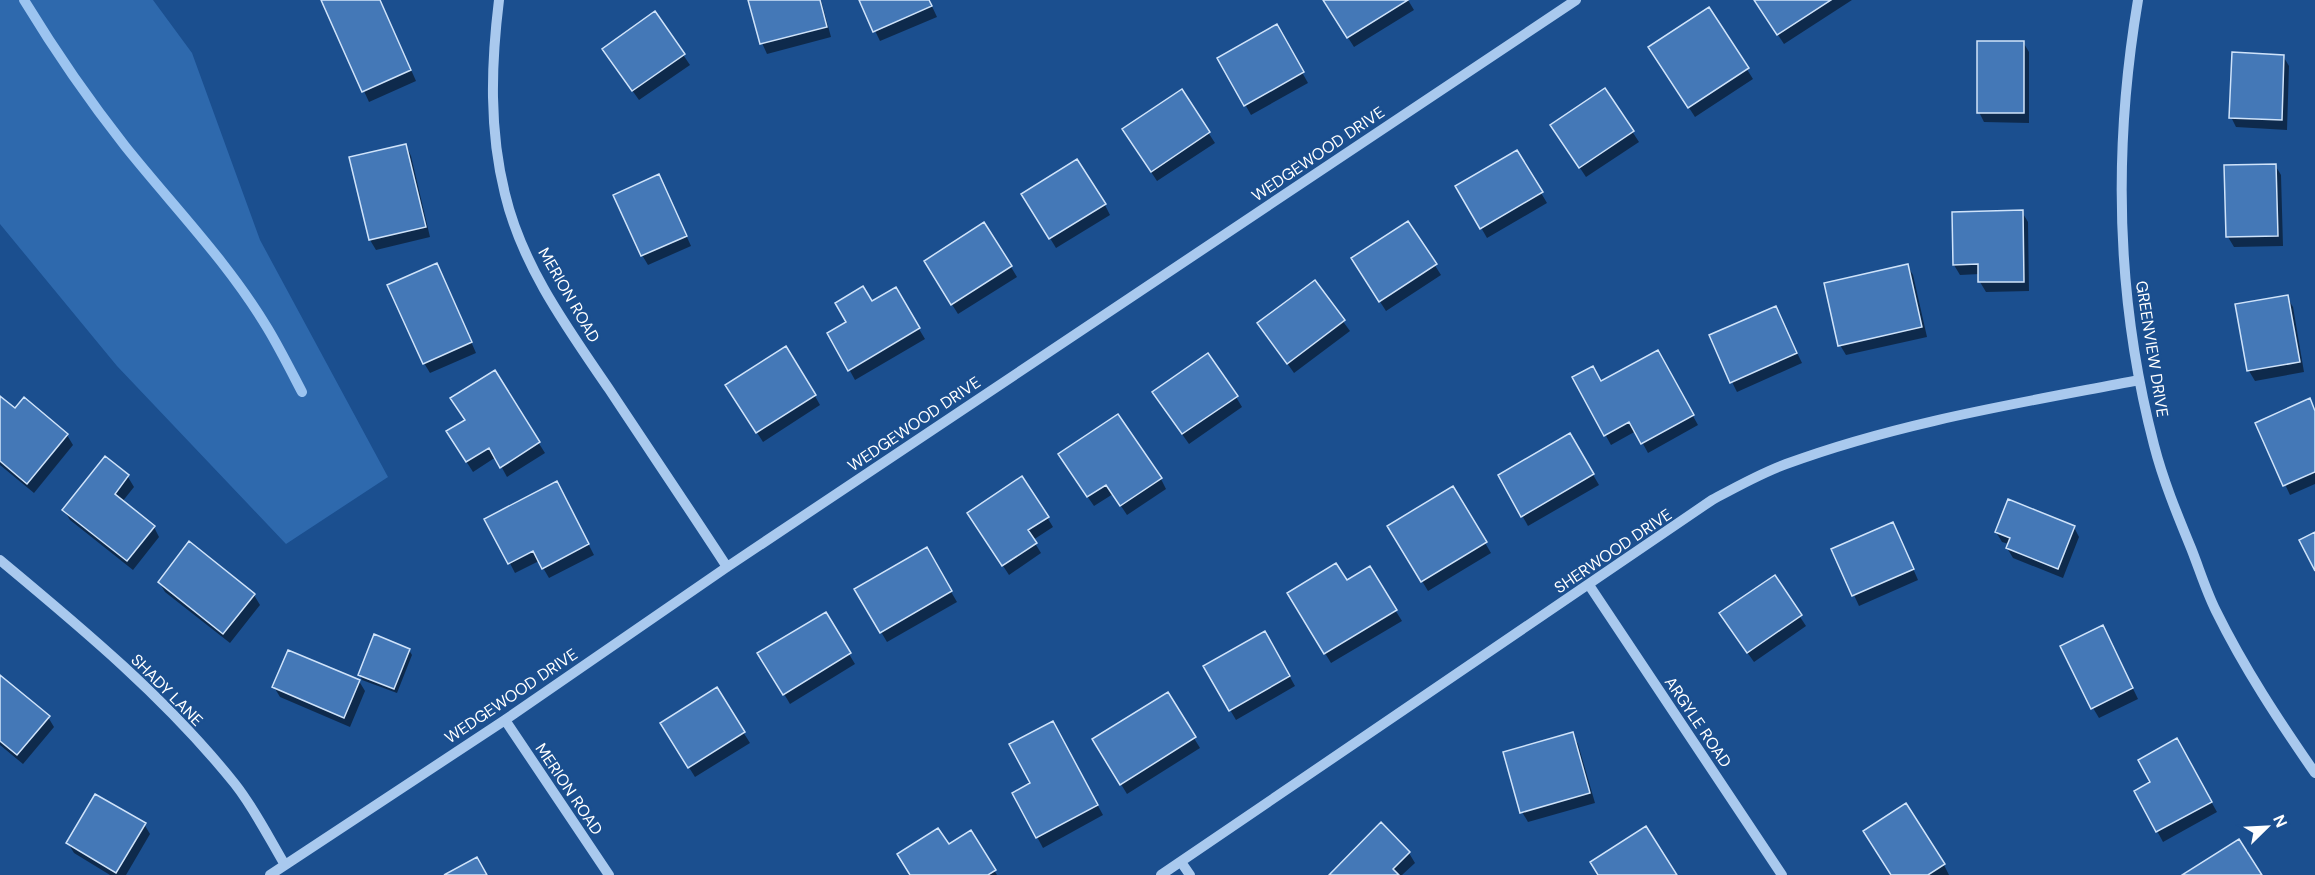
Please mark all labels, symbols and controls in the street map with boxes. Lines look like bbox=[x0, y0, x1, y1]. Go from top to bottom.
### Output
street label: WEDGEWOOD DRIVE bbox=[1248, 102, 1388, 206]
street label: MERION ROAD bbox=[533, 244, 605, 346]
street label: GREENVIEW DRIVE bbox=[2131, 279, 2173, 419]
street label: WEDGEWOOD DRIVE bbox=[844, 372, 984, 476]
street label: SHERWOOD DRIVE bbox=[1550, 504, 1676, 598]
street label: WEDGEWOOD DRIVE bbox=[441, 644, 581, 748]
street label: SHADY LANE bbox=[126, 649, 208, 731]
street label: ARGYLE ROAD bbox=[1660, 672, 1736, 772]
street label: MERION ROAD bbox=[531, 739, 607, 839]
north arrow bbox=[2237, 797, 2297, 857]
text: N bbox=[2268, 812, 2292, 831]

